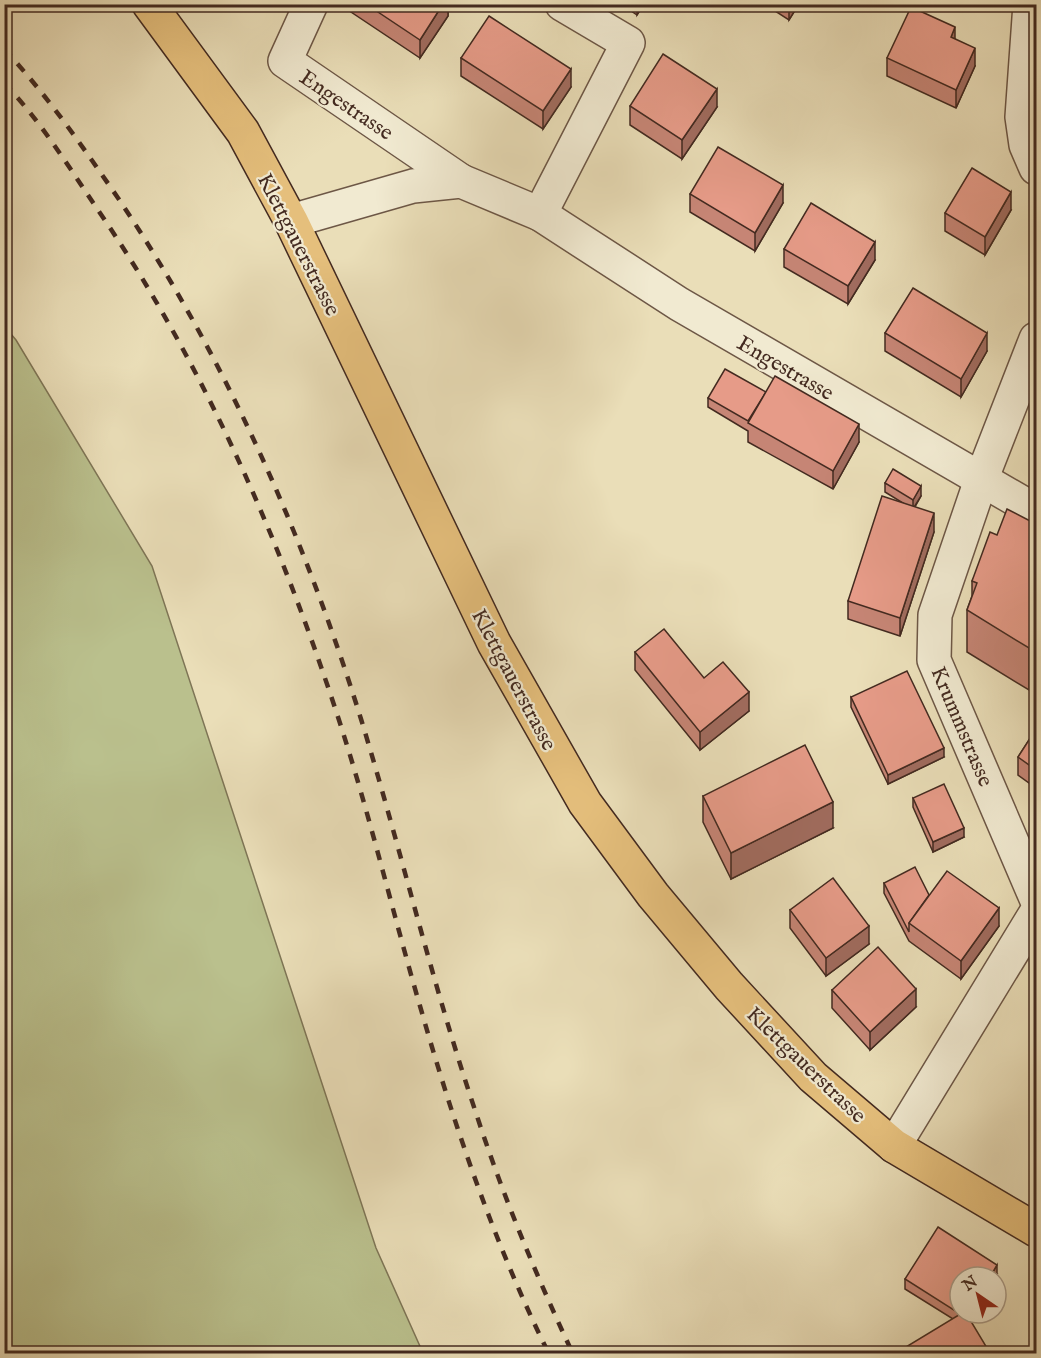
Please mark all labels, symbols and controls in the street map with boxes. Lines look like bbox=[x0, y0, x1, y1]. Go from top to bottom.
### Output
street label: Engestrasse bbox=[294, 64, 398, 147]
street label: Klettgauerstrasse bbox=[250, 169, 346, 321]
street label: Engestrasse bbox=[731, 330, 839, 408]
street label: Klettgauerstrasse bbox=[464, 604, 562, 756]
street label: Krummstrasse bbox=[923, 662, 999, 791]
street label: Klettgauerstrasse bbox=[740, 1001, 872, 1130]
north arrow bbox=[948, 1265, 1008, 1325]
text: N bbox=[958, 1272, 982, 1297]

